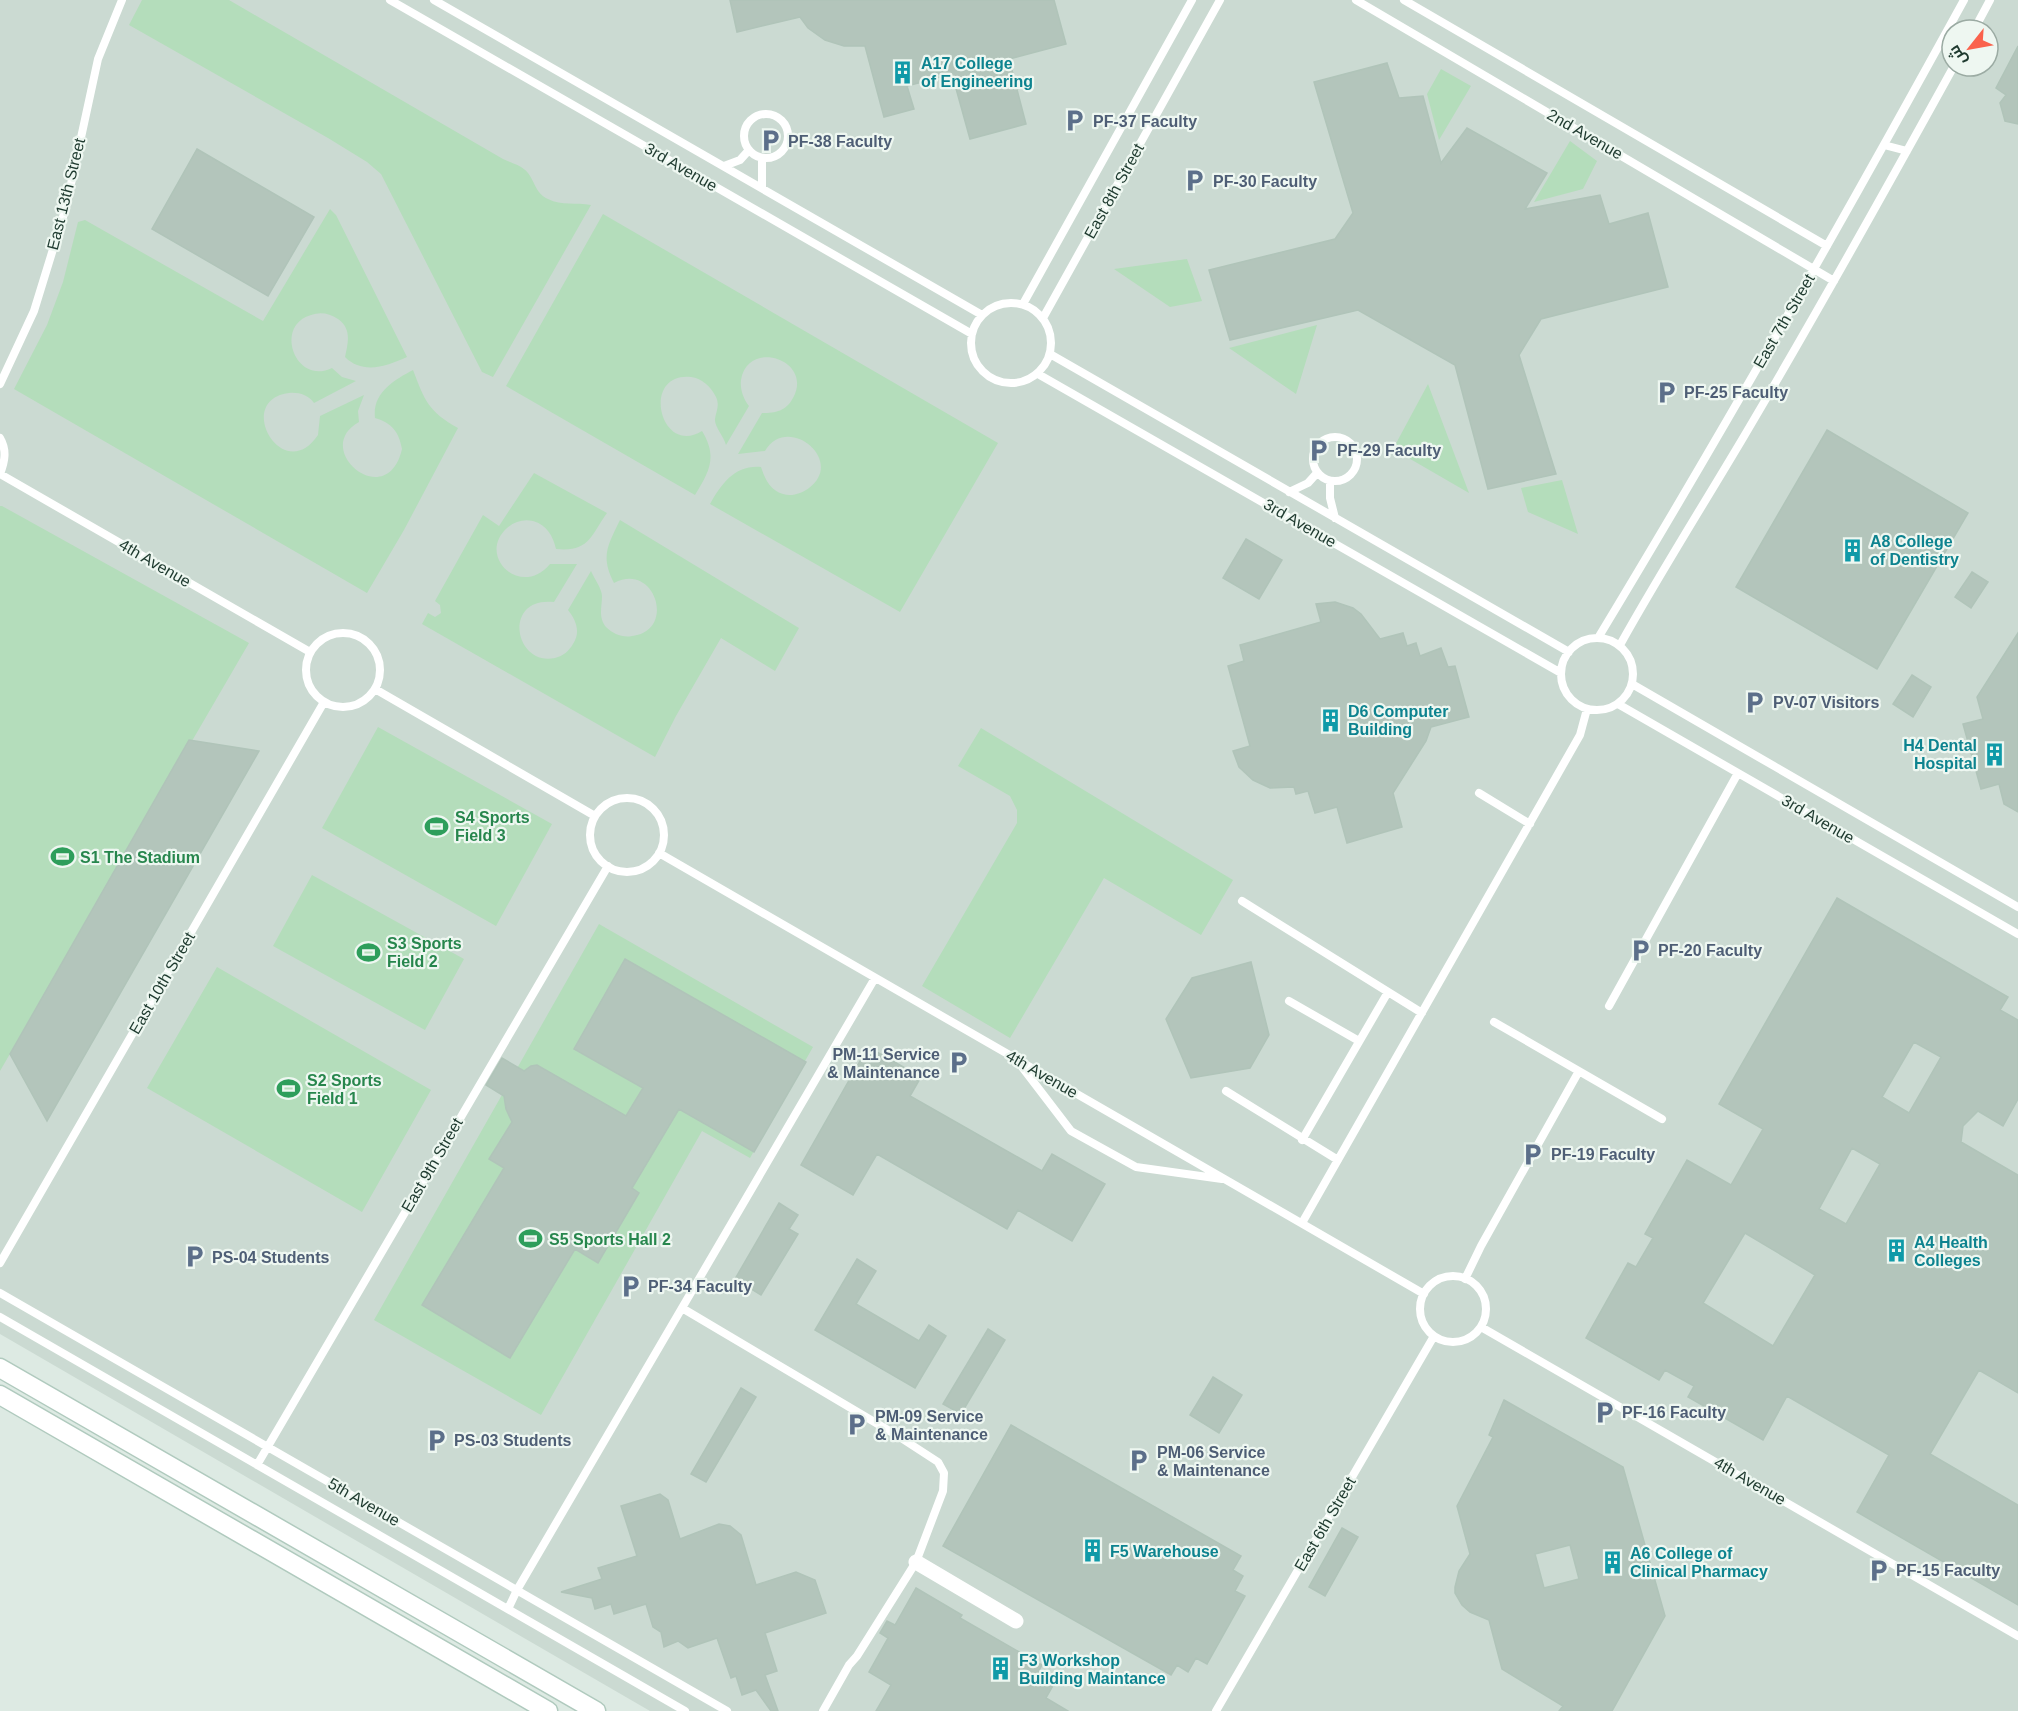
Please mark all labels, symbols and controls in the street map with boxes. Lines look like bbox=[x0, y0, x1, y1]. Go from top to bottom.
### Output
north arrow bbox=[1940, 18, 2000, 78]
text: ش bbox=[1945, 42, 1971, 69]
place label: A17 College of Engineering bbox=[921, 55, 1033, 90]
building icon: A17 College of Engineering bbox=[890, 59, 916, 85]
street label: 2nd Avenue bbox=[1544, 106, 1626, 162]
parking icon: PF-37 Faculty bbox=[1062, 108, 1088, 134]
place label: PF-37 Faculty bbox=[1093, 113, 1197, 130]
parking icon: PF-38 Faculty bbox=[757, 128, 783, 154]
place label: PF-38 Faculty bbox=[788, 133, 892, 150]
street label: East 13th Street bbox=[44, 136, 88, 252]
street label: 3rd Avenue bbox=[642, 139, 720, 195]
street label: East 8th Street bbox=[1081, 140, 1147, 241]
parking icon: PF-30 Faculty bbox=[1182, 168, 1208, 194]
place label: PF-30 Faculty bbox=[1213, 173, 1317, 190]
street label: East 7th Street bbox=[1750, 270, 1818, 371]
parking icon: PF-25 Faculty bbox=[1653, 379, 1679, 405]
place label: PF-25 Faculty bbox=[1684, 384, 1788, 401]
parking icon: PF-29 Faculty bbox=[1306, 437, 1332, 463]
place label: PF-29 Faculty bbox=[1337, 442, 1441, 459]
street label: 3rd Avenue bbox=[1261, 495, 1339, 551]
place label: A8 College of Dentistry bbox=[1870, 533, 1959, 568]
street label: 4th Avenue bbox=[116, 536, 194, 590]
building icon: A8 College of Dentistry bbox=[1839, 537, 1865, 563]
parking icon: PV-07 Visitors bbox=[1742, 689, 1768, 715]
place label: PV-07 Visitors bbox=[1773, 694, 1880, 711]
place label: D6 Computer Building bbox=[1348, 703, 1448, 738]
building icon: D6 Computer Building bbox=[1317, 707, 1343, 733]
place label: H4 Dental Hospital bbox=[1903, 737, 1977, 772]
building icon: H4 Dental Hospital bbox=[1982, 741, 2008, 767]
street label: 3rd Avenue bbox=[1779, 791, 1857, 847]
place label: S4 Sports Field 3 bbox=[455, 809, 530, 844]
sports icon: S4 Sports Field 3 bbox=[424, 813, 450, 839]
sports icon: S1 The Stadium bbox=[49, 844, 75, 870]
place label: S1 The Stadium bbox=[80, 849, 200, 866]
street label: East 10th Street bbox=[126, 929, 198, 1037]
place label: S3 Sports Field 2 bbox=[387, 935, 462, 970]
parking icon: PF-20 Faculty bbox=[1627, 937, 1653, 963]
sports icon: S3 Sports Field 2 bbox=[356, 939, 382, 965]
place label: PF-20 Faculty bbox=[1658, 942, 1762, 959]
place label: PM-11 Service & Maintenance bbox=[827, 1046, 940, 1081]
street label: 4th Avenue bbox=[1003, 1047, 1081, 1101]
parking icon: PM-11 Service & Maintenance bbox=[945, 1050, 971, 1076]
place label: S2 Sports Field 1 bbox=[307, 1072, 382, 1107]
sports icon: S2 Sports Field 1 bbox=[276, 1076, 302, 1102]
street label: East 9th Street bbox=[398, 1114, 466, 1215]
parking icon: PF-19 Faculty bbox=[1520, 1141, 1546, 1167]
place label: PF-19 Faculty bbox=[1551, 1146, 1655, 1163]
sports icon: S5 Sports Hall 2 bbox=[518, 1226, 544, 1252]
place label: S5 Sports Hall 2 bbox=[549, 1231, 671, 1248]
place label: A4 Health Colleges bbox=[1914, 1234, 1988, 1269]
building icon: A4 Health Colleges bbox=[1883, 1238, 1909, 1264]
parking icon: PS-04 Students bbox=[181, 1244, 207, 1270]
place label: PS-04 Students bbox=[212, 1249, 329, 1266]
parking icon: PF-34 Faculty bbox=[617, 1273, 643, 1299]
place label: PF-34 Faculty bbox=[648, 1278, 752, 1295]
parking icon: PF-16 Faculty bbox=[1591, 1399, 1617, 1425]
place label: PF-16 Faculty bbox=[1622, 1404, 1726, 1421]
place label: PM-09 Service & Maintenance bbox=[875, 1408, 988, 1443]
parking icon: PM-09 Service & Maintenance bbox=[844, 1412, 870, 1438]
parking icon: PS-03 Students bbox=[423, 1427, 449, 1453]
place label: PS-03 Students bbox=[454, 1432, 571, 1449]
place label: PM-06 Service & Maintenance bbox=[1157, 1444, 1270, 1479]
parking icon: PM-06 Service & Maintenance bbox=[1126, 1448, 1152, 1474]
street label: 4th Avenue bbox=[1711, 1454, 1789, 1508]
street label: East 6th Street bbox=[1291, 1473, 1359, 1574]
street label: 5th Avenue bbox=[325, 1475, 403, 1529]
building icon: F5 Warehouse bbox=[1079, 1538, 1105, 1564]
place label: F5 Warehouse bbox=[1110, 1543, 1219, 1560]
place label: A6 College of Clinical Pharmacy bbox=[1630, 1545, 1768, 1580]
building icon: A6 College of Clinical Pharmacy bbox=[1599, 1549, 1625, 1575]
parking icon: PF-15 Faculty bbox=[1865, 1557, 1891, 1583]
place label: PF-15 Faculty bbox=[1896, 1562, 2000, 1579]
place label: F3 Workshop Building Maintance bbox=[1019, 1652, 1166, 1687]
building icon: F3 Workshop Building Maintance bbox=[988, 1656, 1014, 1682]

